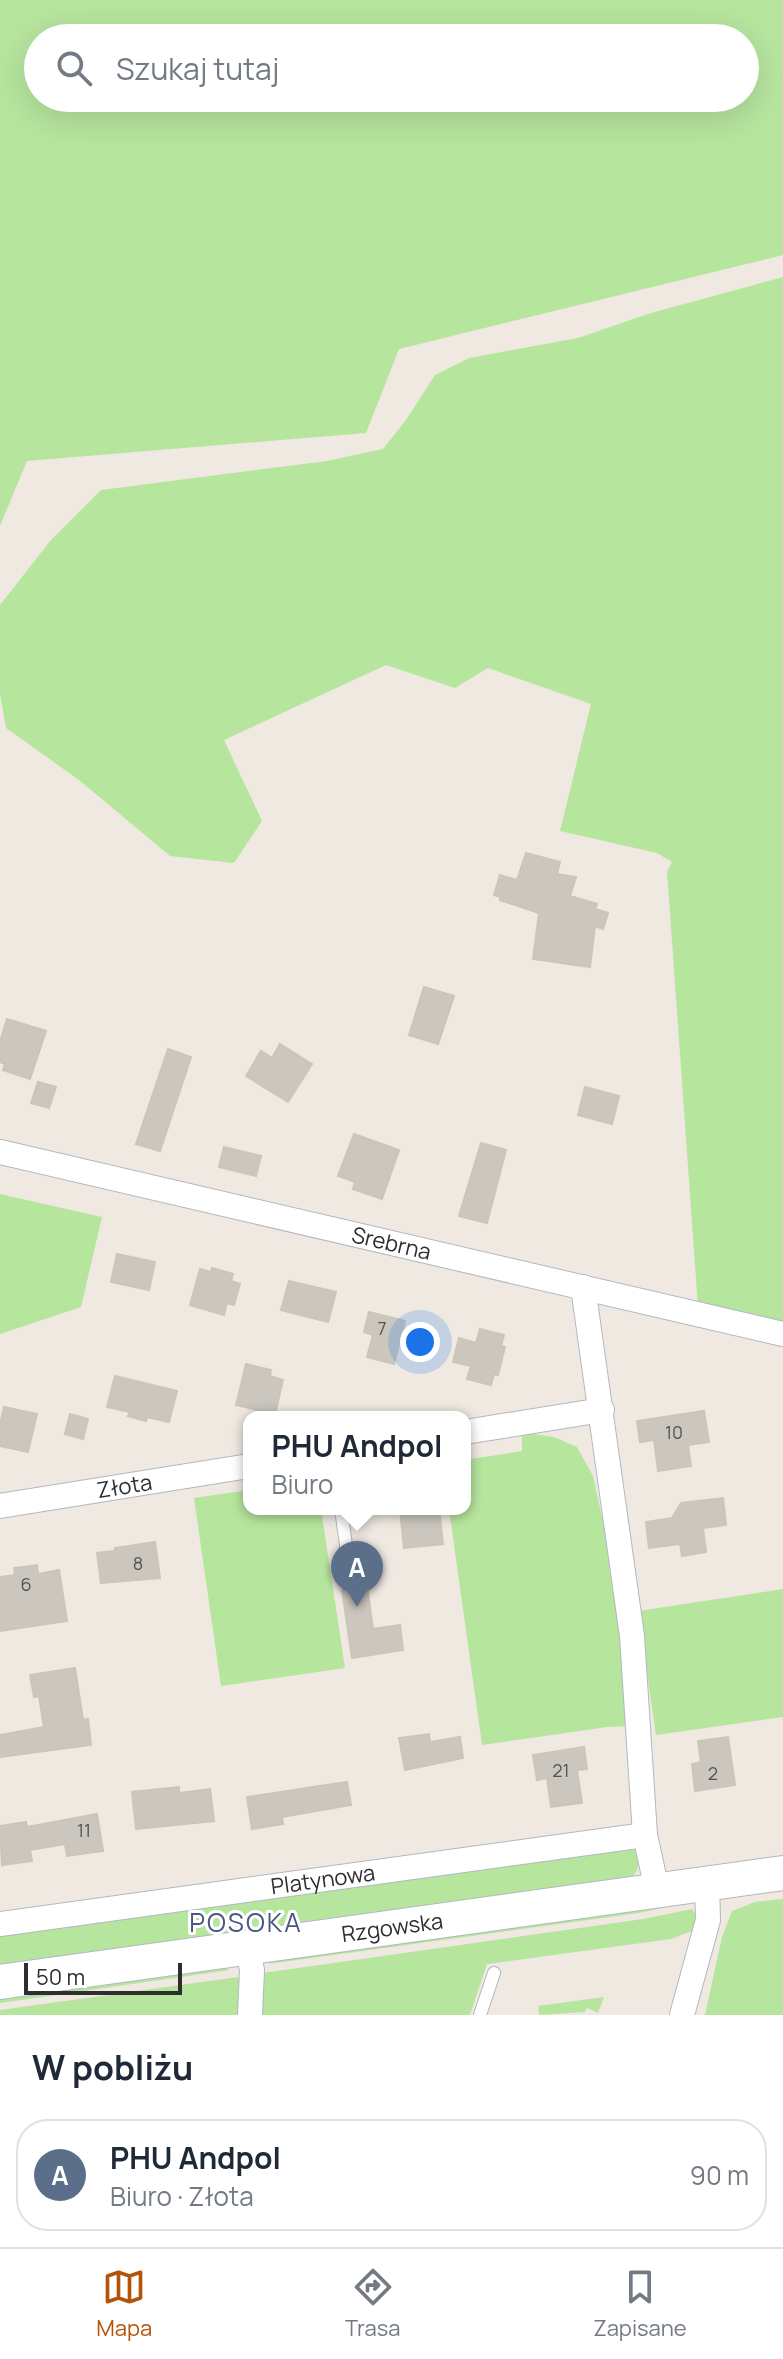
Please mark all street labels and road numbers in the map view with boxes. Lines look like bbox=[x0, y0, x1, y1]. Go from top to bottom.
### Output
street label: Srebrna bbox=[349, 1219, 434, 1267]
street label: Złota bbox=[95, 1467, 154, 1505]
street label: Platynowa bbox=[269, 1857, 377, 1901]
street label: Rzgowska bbox=[339, 1905, 445, 1949]

